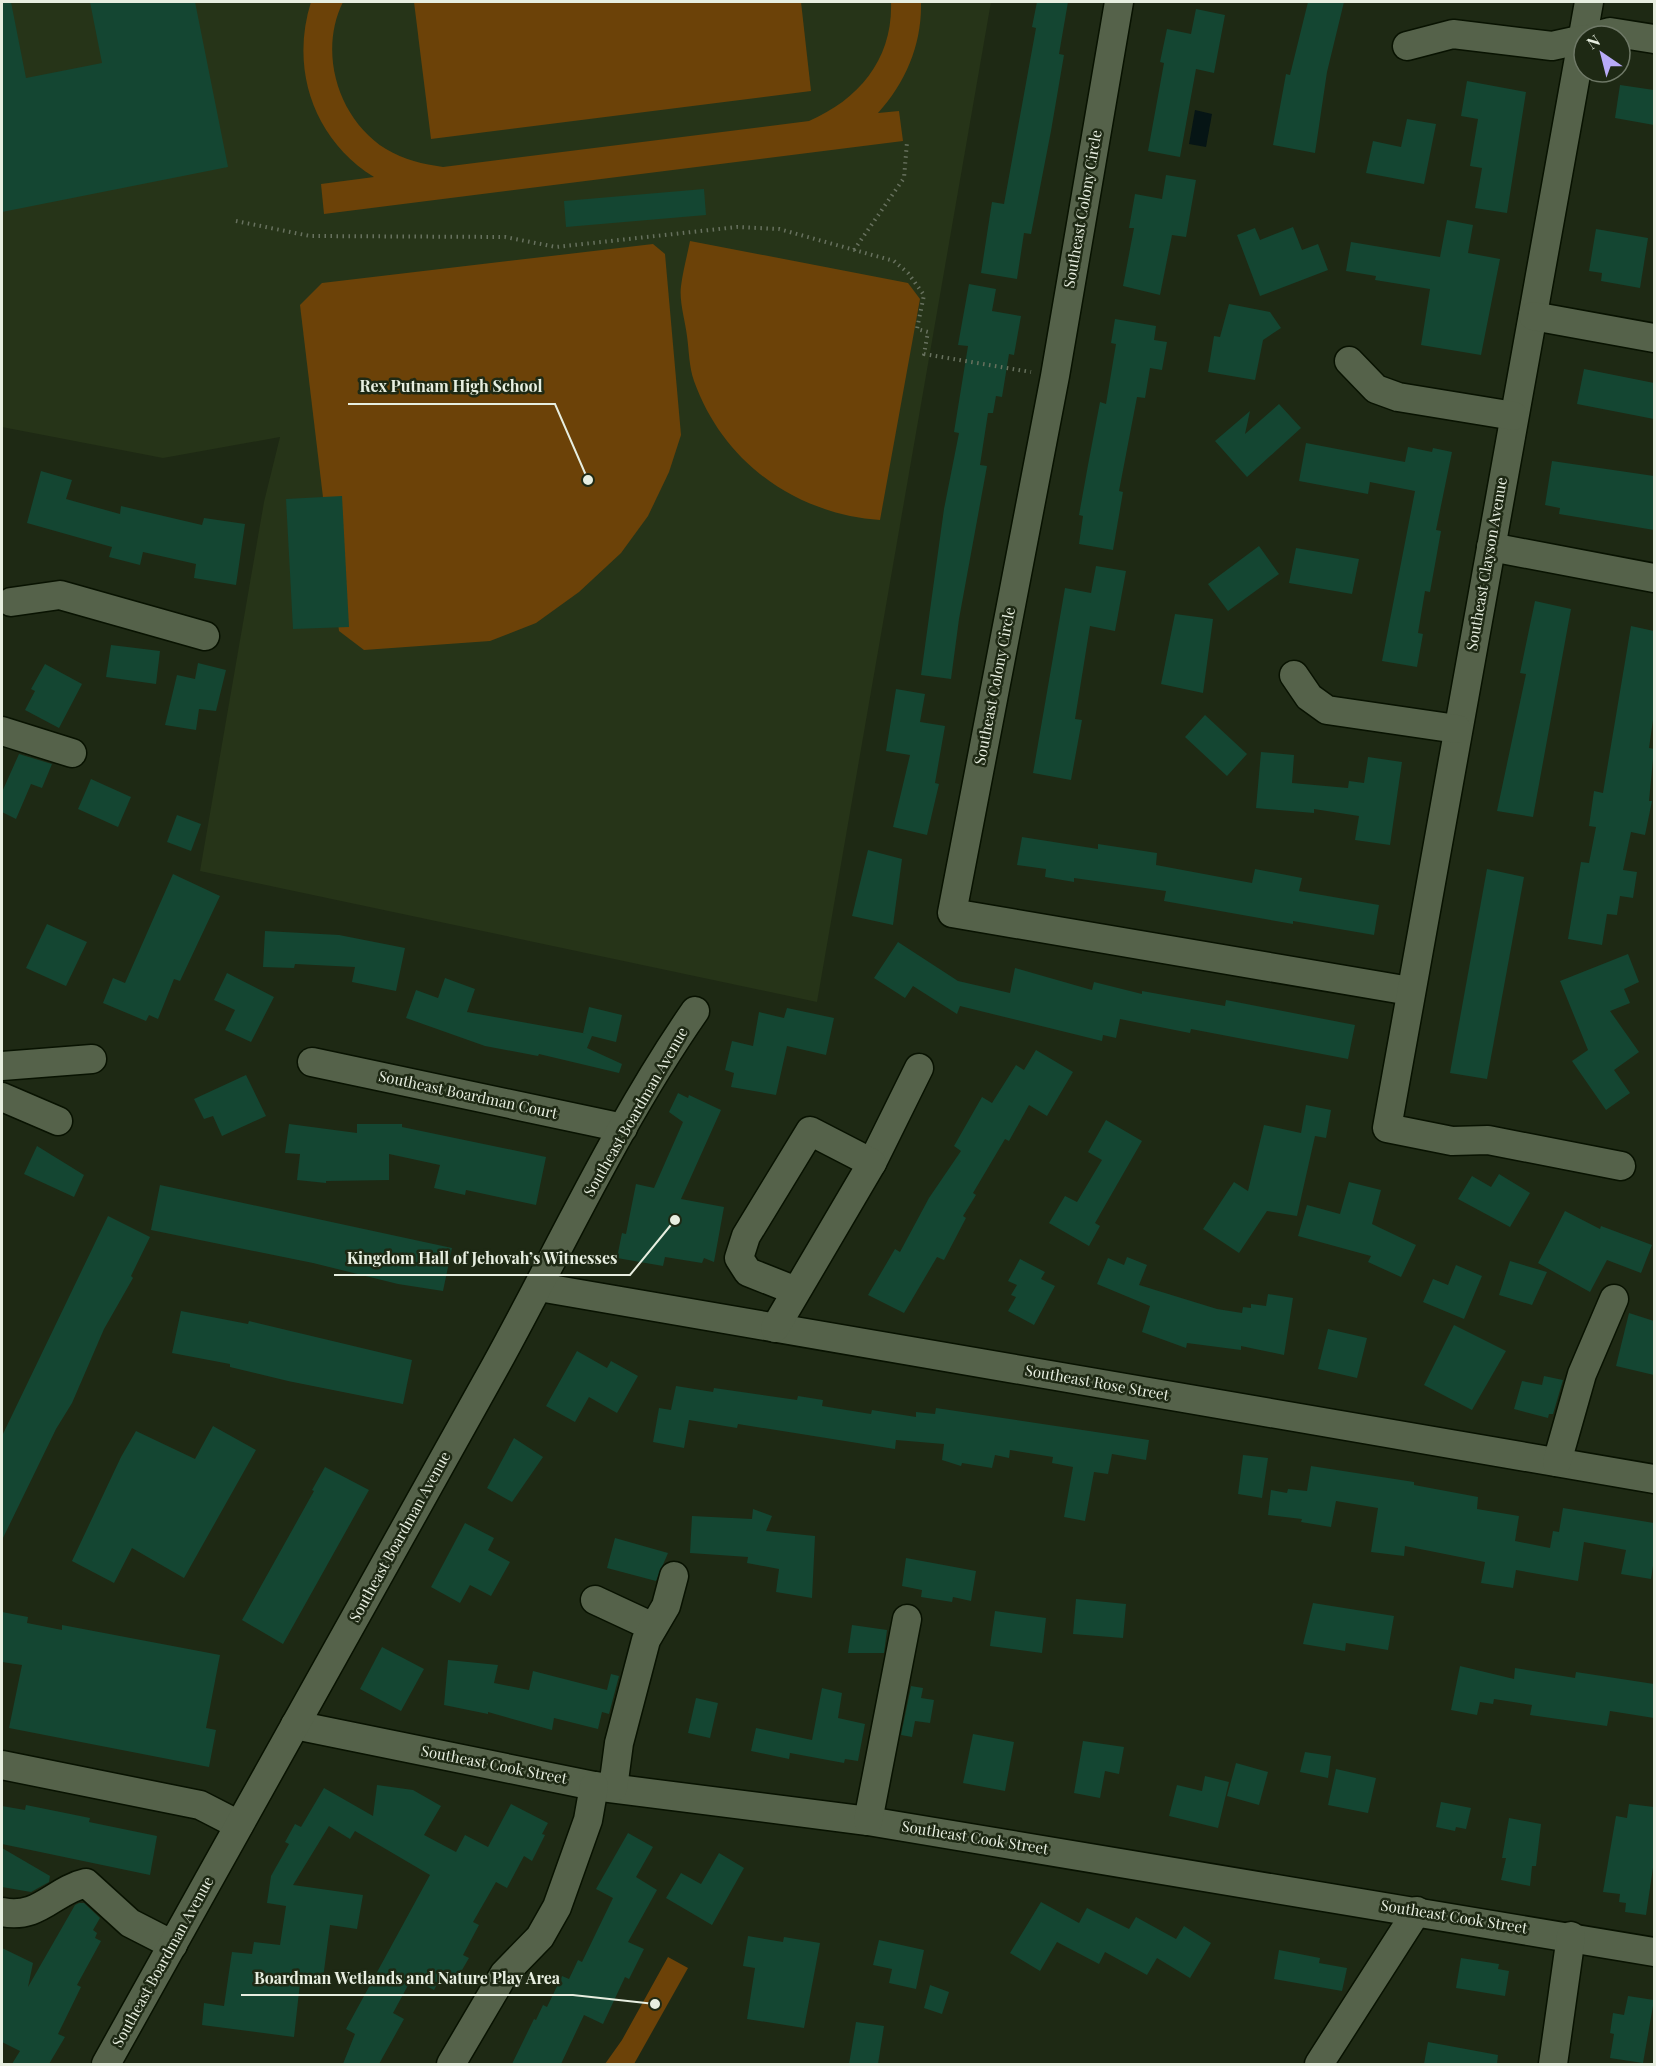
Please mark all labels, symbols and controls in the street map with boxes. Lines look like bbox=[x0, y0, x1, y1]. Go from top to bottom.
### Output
north arrow bbox=[1572, 24, 1632, 84]
text: N bbox=[1582, 29, 1604, 53]
street label: Southeast Colony Circle bbox=[1058, 128, 1106, 290]
callout: Rex Putnam High School bbox=[348, 370, 555, 404]
text: Rex Putnam High School bbox=[360, 375, 543, 396]
street label: Southeast Clayson Avenue bbox=[1461, 476, 1511, 652]
street label: Southeast Colony Circle bbox=[969, 605, 1019, 766]
street label: Southeast Boardman Avenue bbox=[578, 1023, 692, 1200]
street label: Southeast Boardman Court bbox=[377, 1065, 560, 1123]
callout: Kingdom Hall of Jehovah’s Witnesses bbox=[334, 1241, 630, 1275]
text: Kingdom Hall of Jehovah’s Witnesses bbox=[347, 1247, 617, 1268]
street label: Southeast Rose Street bbox=[1024, 1359, 1171, 1405]
street label: Southeast Boardman Avenue bbox=[344, 1448, 454, 1625]
street label: Southeast Cook Street bbox=[419, 1740, 570, 1788]
street label: Southeast Cook Street bbox=[900, 1816, 1051, 1859]
street label: Southeast Boardman Avenue bbox=[107, 1873, 217, 2050]
street label: Southeast Cook Street bbox=[1379, 1895, 1530, 1938]
callout: Boardman Wetlands and Nature Play Area bbox=[241, 1961, 573, 1995]
text: Boardman Wetlands and Nature Play Area bbox=[254, 1967, 561, 1988]

